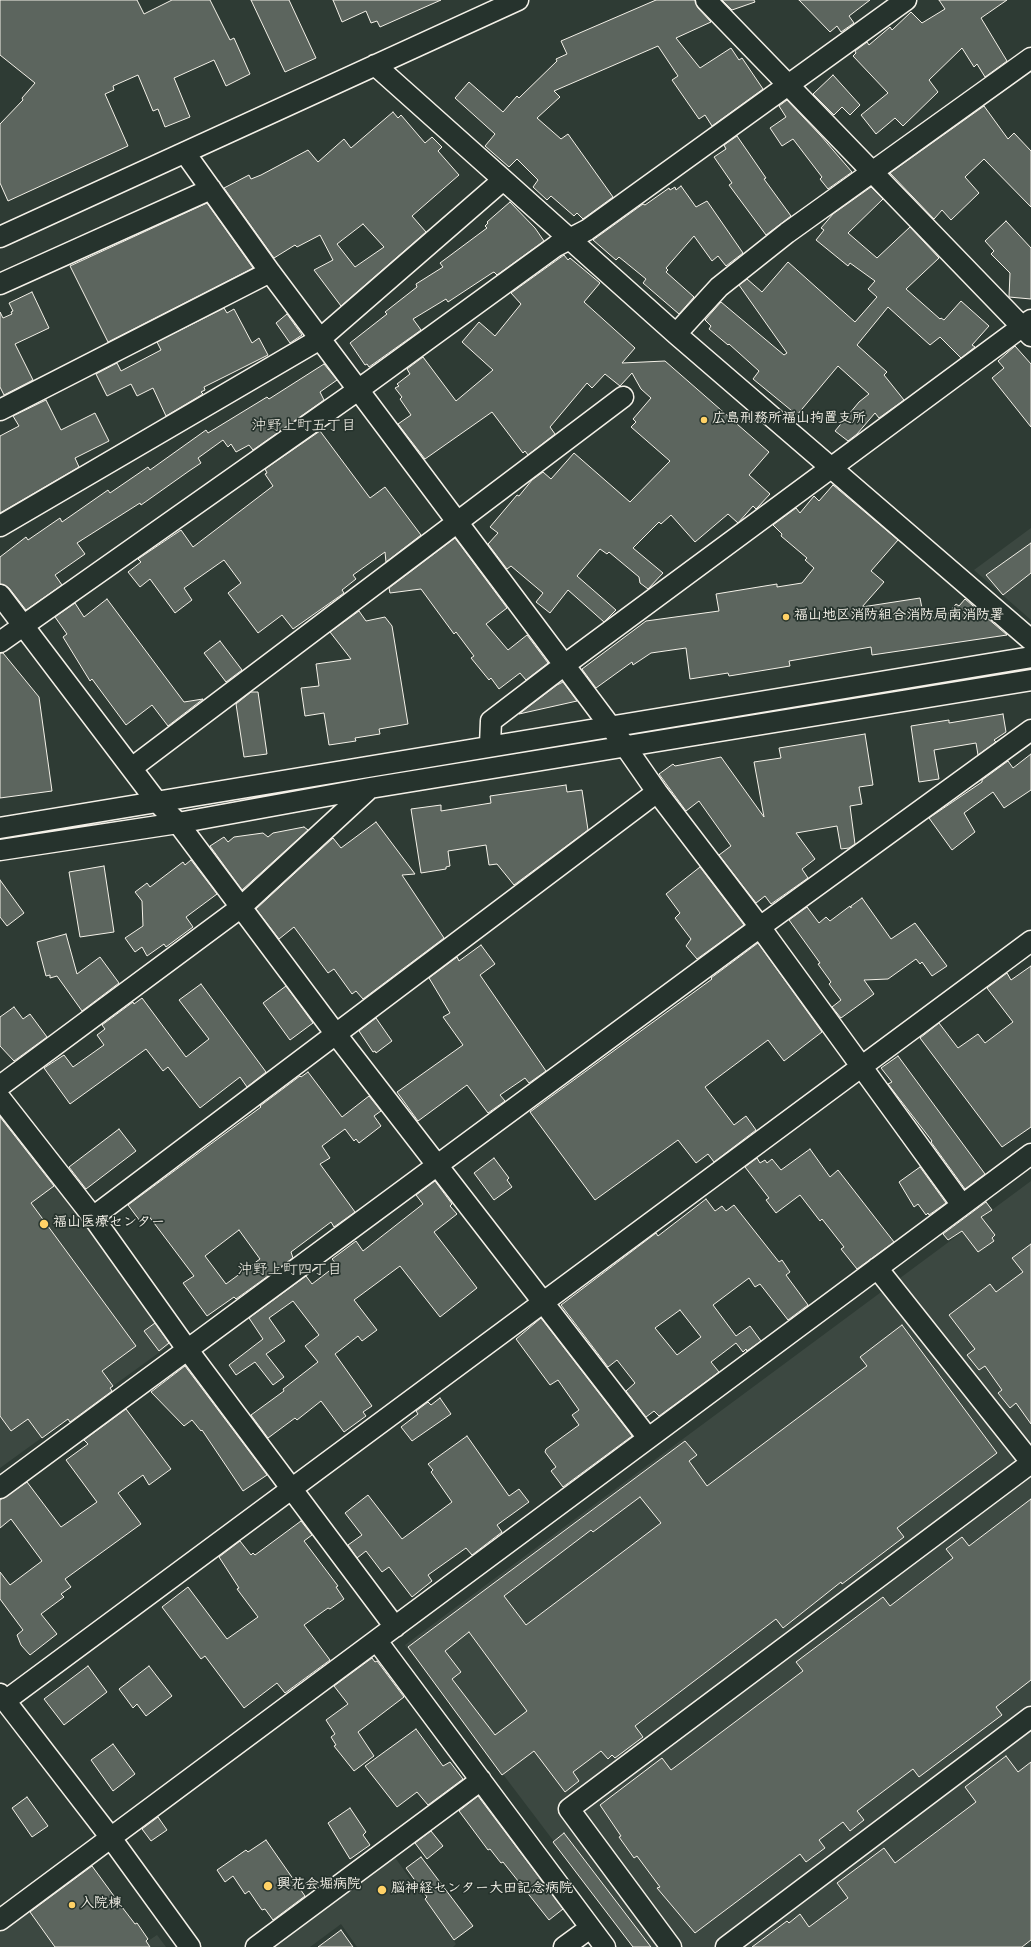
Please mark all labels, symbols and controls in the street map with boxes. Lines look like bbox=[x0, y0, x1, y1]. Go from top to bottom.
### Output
place label: 広島刑務所福山拘置支所 bbox=[712, 412, 866, 428]
marker: 広島刑務所福山拘置支所 bbox=[699, 415, 709, 425]
district label: 沖野上町五丁目 bbox=[252, 419, 356, 437]
place label: 福山地区消防組合消防局南消防署 bbox=[794, 609, 1004, 625]
marker: 福山地区消防組合消防局南消防署 bbox=[781, 612, 791, 622]
place label: 福山医療センター bbox=[53, 1216, 165, 1232]
marker: 福山医療センター bbox=[38, 1218, 50, 1230]
district label: 沖野上町四丁目 bbox=[238, 1263, 342, 1281]
place label: 興花会堀病院 bbox=[277, 1878, 361, 1894]
marker: 興花会堀病院 bbox=[262, 1880, 274, 1892]
place label: 脳神経センター大田記念病院 bbox=[391, 1882, 573, 1898]
marker: 脳神経センター大田記念病院 bbox=[376, 1884, 388, 1896]
place label: 入院棟 bbox=[80, 1897, 122, 1913]
marker: 入院棟 bbox=[67, 1900, 77, 1910]

